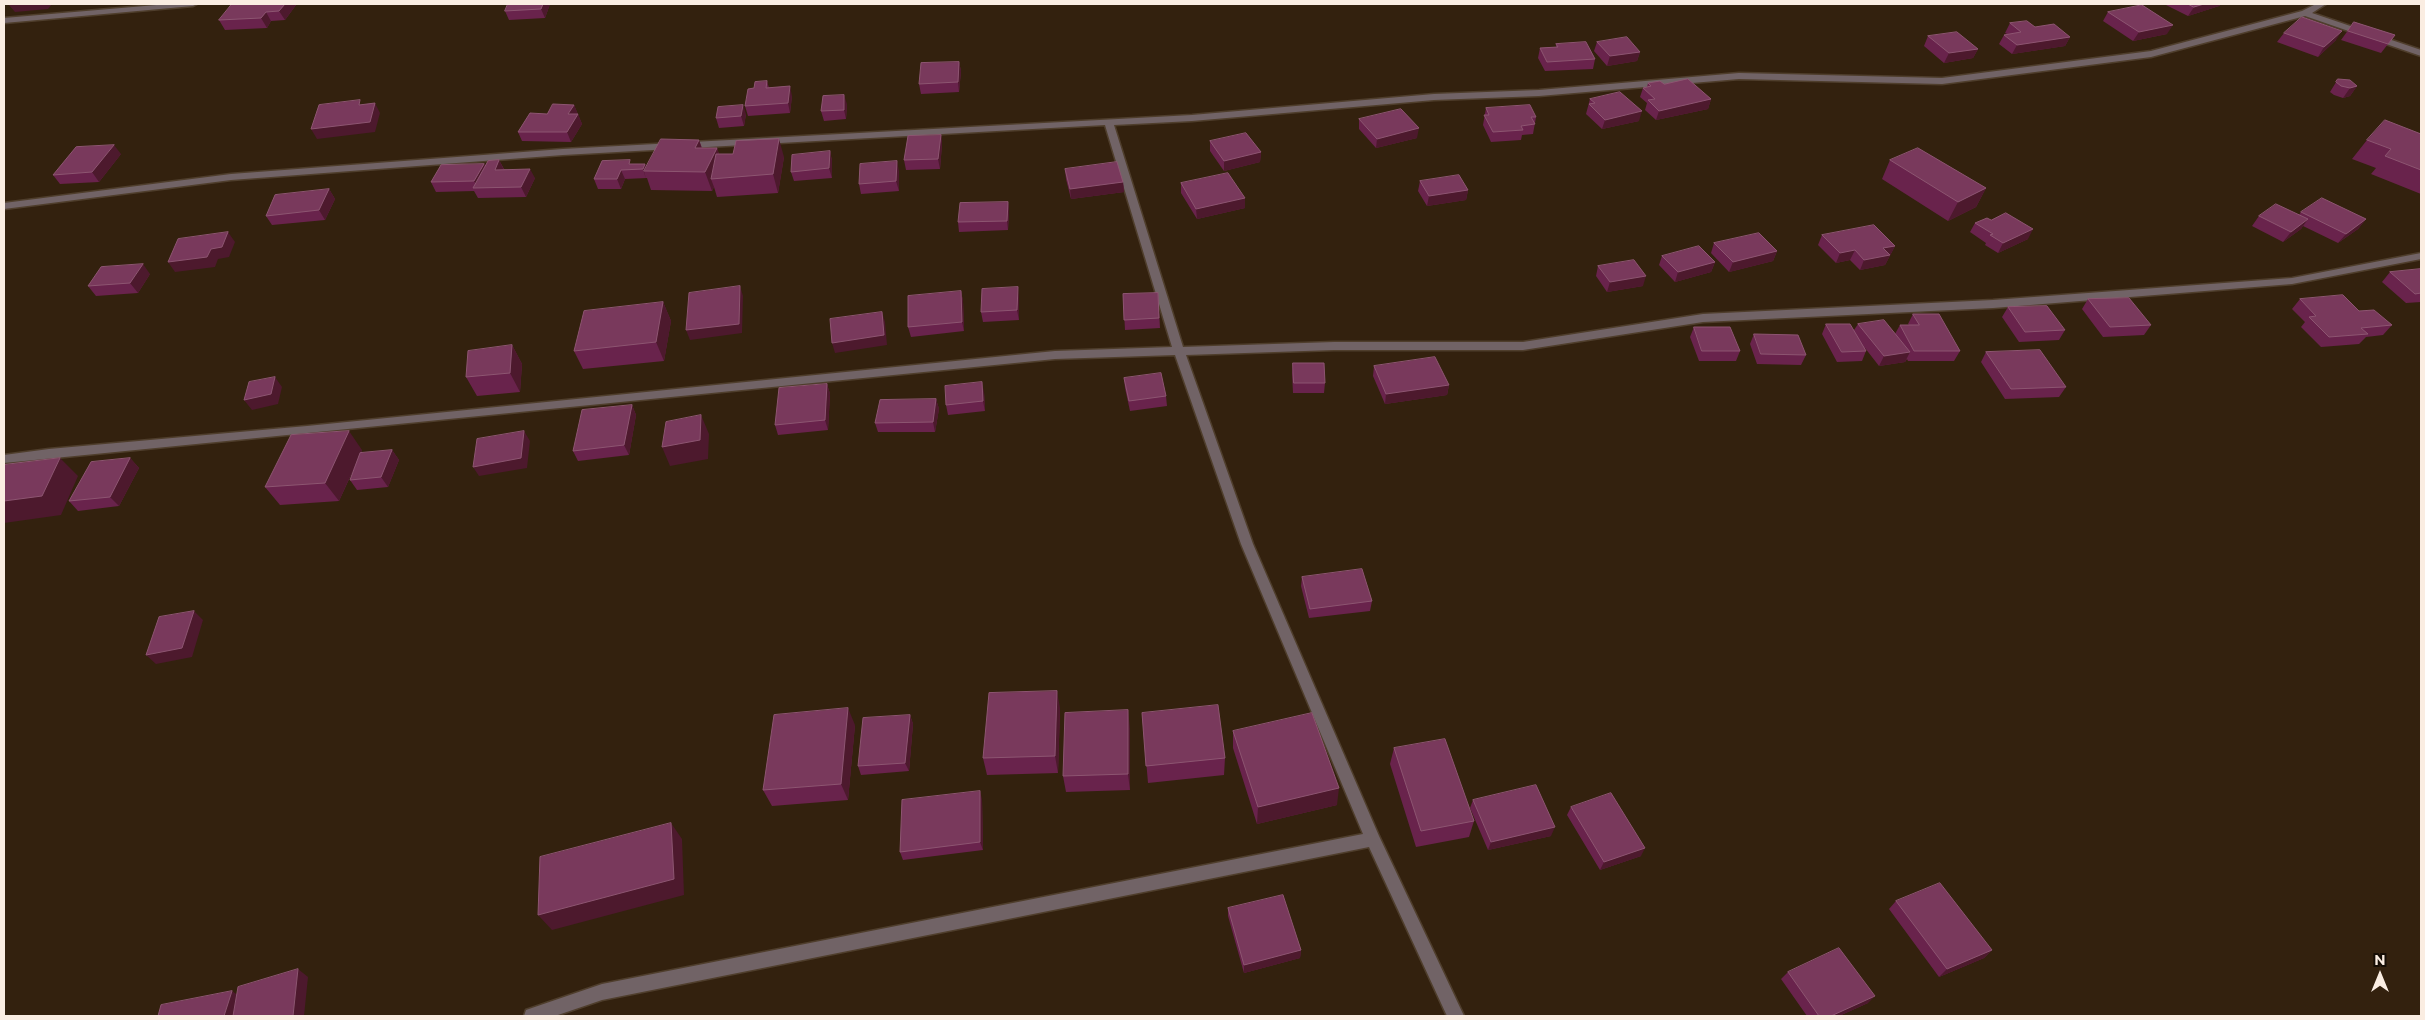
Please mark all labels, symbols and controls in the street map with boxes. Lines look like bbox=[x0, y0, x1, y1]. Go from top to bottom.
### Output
north arrow bbox=[2355, 950, 2405, 1000]
text: N bbox=[2374, 951, 2386, 969]

